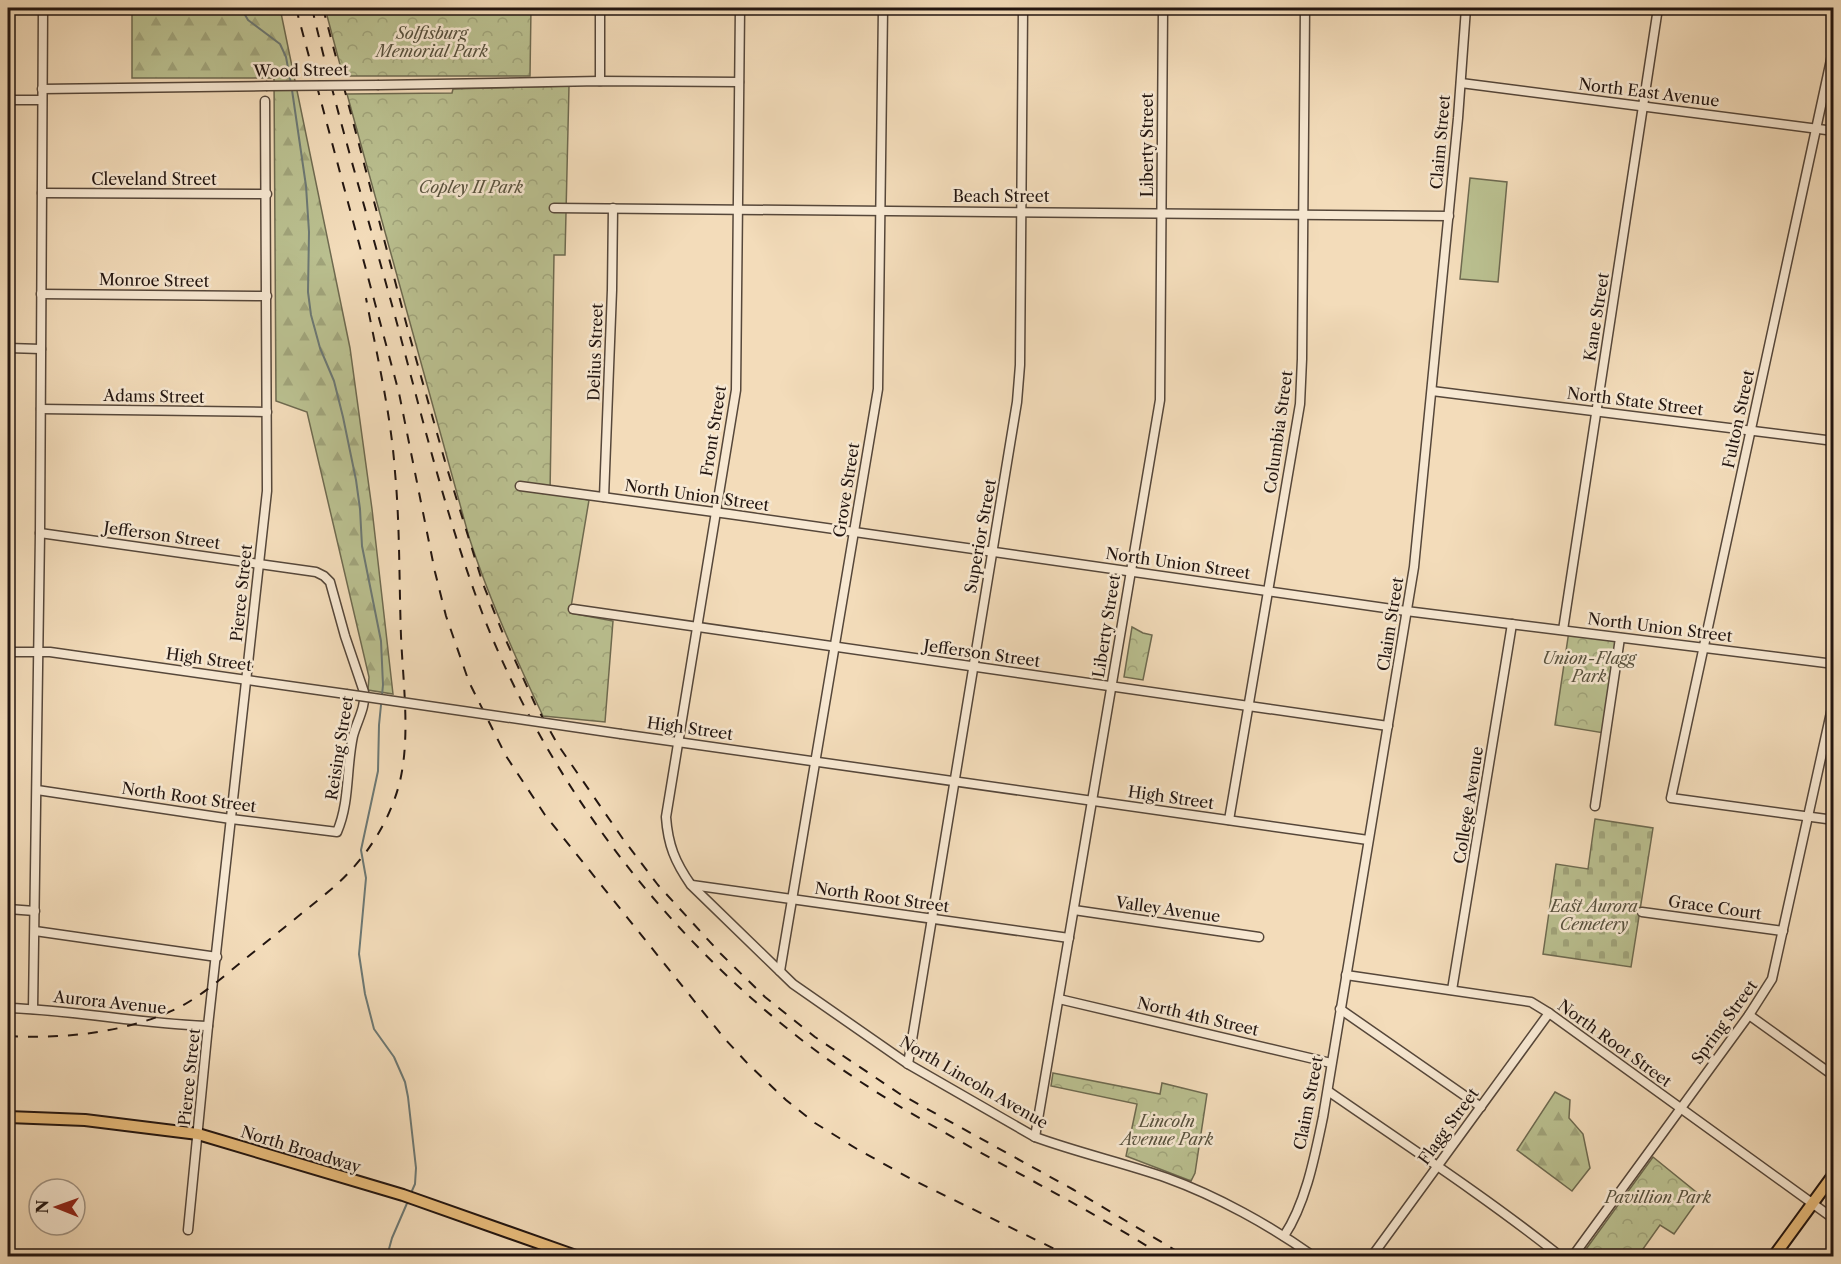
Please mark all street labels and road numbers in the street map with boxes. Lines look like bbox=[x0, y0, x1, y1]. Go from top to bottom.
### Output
street label: Wood Street bbox=[252, 59, 349, 81]
street label: North East Avenue bbox=[1577, 73, 1721, 111]
street label: Liberty Street bbox=[1137, 92, 1157, 197]
street label: Claim Street bbox=[1426, 94, 1454, 190]
street label: Cleveland Street bbox=[91, 169, 217, 189]
street label: Beach Street bbox=[953, 186, 1050, 206]
street label: Monroe Street bbox=[99, 269, 210, 291]
street label: Kane Street bbox=[1579, 271, 1613, 363]
street label: Delius Street bbox=[583, 302, 607, 401]
street label: Fulton Street bbox=[1718, 368, 1758, 470]
street label: Columbia Street bbox=[1259, 369, 1297, 495]
street label: North State Street bbox=[1566, 383, 1705, 419]
street label: Front Street bbox=[696, 384, 730, 478]
street label: Adams Street bbox=[102, 385, 205, 407]
street label: Grove Street bbox=[829, 441, 863, 539]
street label: North Union Street bbox=[624, 475, 771, 515]
street label: Superior Street bbox=[960, 477, 1000, 595]
street label: Jefferson Street bbox=[100, 517, 222, 553]
street label: Pierce Street bbox=[226, 543, 256, 643]
street label: North Union Street bbox=[1105, 543, 1252, 583]
street label: Liberty Street bbox=[1088, 573, 1124, 679]
street label: Claim Street bbox=[1373, 575, 1407, 672]
street label: North Union Street bbox=[1587, 608, 1734, 646]
street label: Jefferson Street bbox=[920, 635, 1042, 671]
street label: High Street bbox=[165, 643, 254, 675]
street label: Reising Street bbox=[321, 694, 357, 802]
street label: High Street bbox=[646, 712, 735, 744]
street label: College Avenue bbox=[1449, 745, 1487, 865]
street label: North Root Street bbox=[120, 778, 258, 816]
street label: High Street bbox=[1127, 781, 1216, 813]
street label: North Root Street bbox=[813, 878, 951, 916]
street label: Grace Court bbox=[1667, 891, 1763, 923]
street label: Valley Avenue bbox=[1113, 892, 1222, 926]
street label: Spring Street bbox=[1687, 976, 1761, 1068]
street label: Aurora Avenue bbox=[52, 986, 167, 1018]
street label: North 4th Street bbox=[1135, 992, 1261, 1040]
street label: North Root Street bbox=[1554, 995, 1676, 1091]
street label: Pierce Street bbox=[174, 1027, 204, 1127]
street label: North Lincoln Avenue bbox=[896, 1031, 1052, 1133]
street label: Claim Street bbox=[1289, 1054, 1327, 1151]
street label: Flagg Street bbox=[1413, 1083, 1483, 1168]
street label: North Broadway bbox=[239, 1121, 364, 1177]

